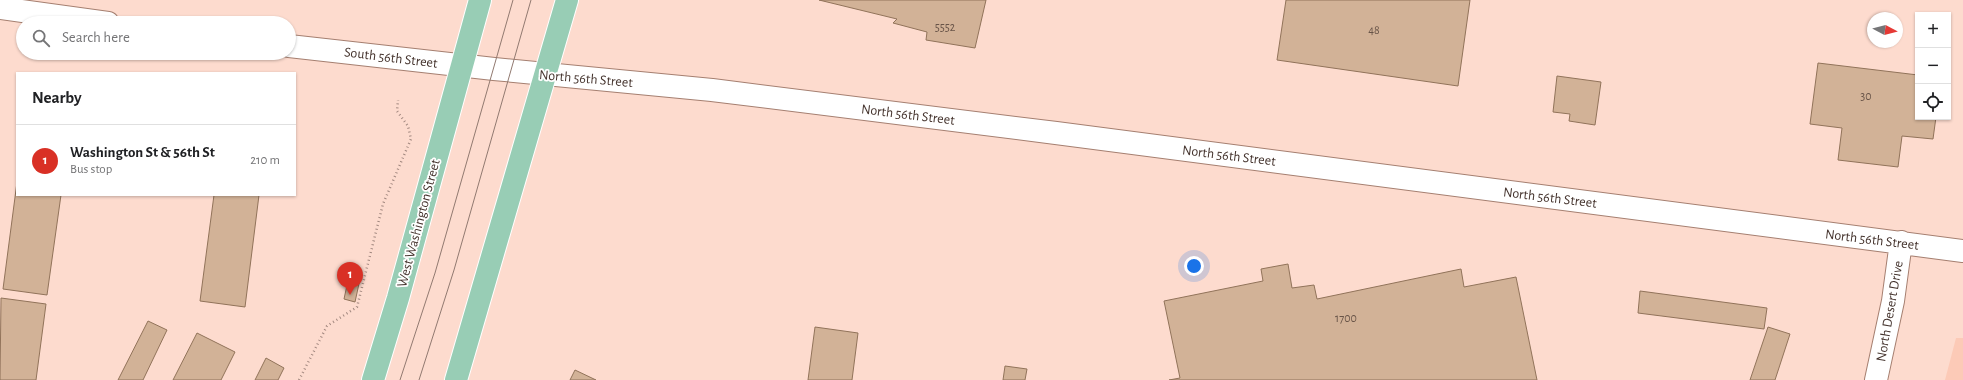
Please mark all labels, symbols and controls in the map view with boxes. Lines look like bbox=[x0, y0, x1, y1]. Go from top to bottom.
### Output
north arrow bbox=[1867, 12, 1903, 48]
map controls bbox=[1915, 12, 1951, 120]
button: + bbox=[1915, 12, 1951, 48]
search box bbox=[16, 16, 296, 60]
house number: 5552 bbox=[935, 21, 956, 33]
house number: 48 bbox=[1368, 24, 1380, 36]
icon: search bbox=[30, 27, 52, 49]
text: Search here bbox=[62, 30, 130, 45]
street label: South 56th Street bbox=[343, 45, 439, 71]
button: − bbox=[1915, 48, 1951, 84]
street label: North 56th Street bbox=[538, 68, 634, 90]
button: locate bbox=[1915, 84, 1951, 120]
text: Nearby bbox=[32, 89, 82, 106]
house number: 30 bbox=[1860, 90, 1872, 102]
street label: North 56th Street bbox=[860, 102, 956, 128]
street label: North 56th Street bbox=[1181, 143, 1277, 169]
text: Washington St & 56th St bbox=[70, 145, 215, 160]
text: 1 bbox=[43, 154, 47, 167]
text: 210 m bbox=[250, 154, 280, 167]
street label: West Washington Street bbox=[395, 157, 443, 289]
text: Bus stop bbox=[70, 163, 112, 176]
street label: North 56th Street bbox=[1502, 185, 1598, 211]
street label: North 56th Street bbox=[1824, 227, 1920, 253]
your location bbox=[1184, 256, 1204, 276]
street label: North Desert Drive bbox=[1874, 260, 1906, 363]
pin: 1 bbox=[337, 262, 363, 295]
house number: 1700 bbox=[1335, 312, 1357, 324]

